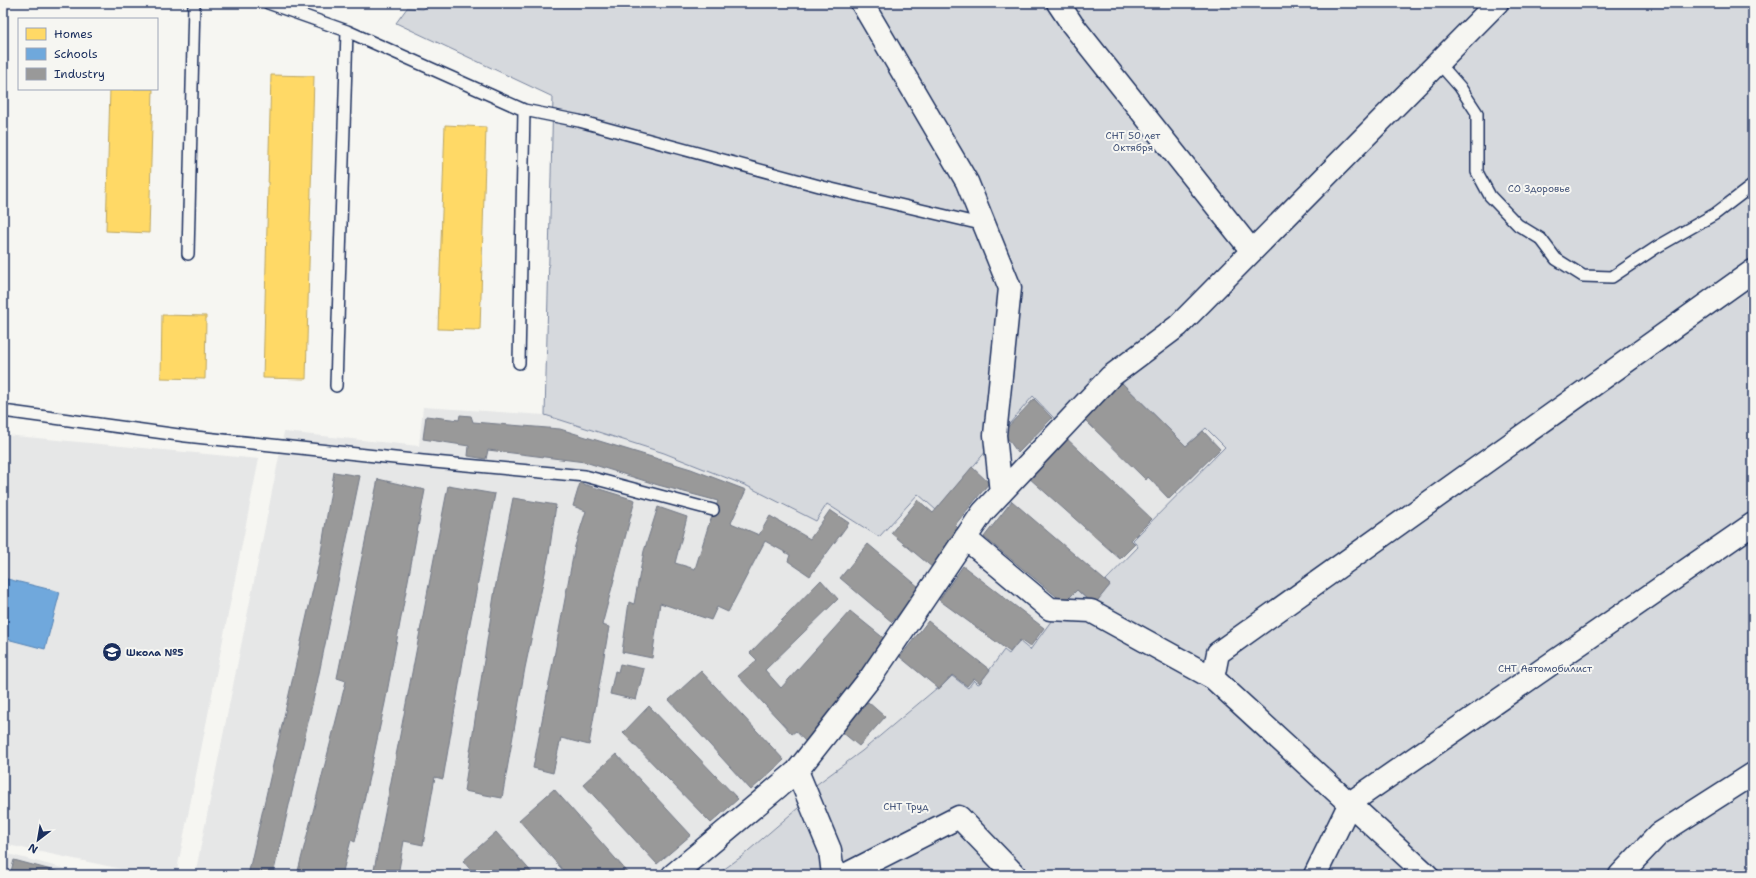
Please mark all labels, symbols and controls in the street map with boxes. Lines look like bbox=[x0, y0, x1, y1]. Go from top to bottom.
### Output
legend bbox=[18, 18, 158, 90]
text: Homes bbox=[54, 26, 93, 42]
text: Schools bbox=[54, 46, 98, 62]
text: Industry bbox=[54, 66, 105, 82]
park label: СНТ 50 лет Октября bbox=[1106, 129, 1161, 154]
park label: СО Здоровье bbox=[1508, 182, 1570, 195]
school or university icon: Школа №5 bbox=[101, 641, 123, 663]
place label: Школа №5 bbox=[126, 646, 183, 659]
park label: СНТ Автомобилист bbox=[1498, 662, 1593, 675]
park label: СНТ Труд bbox=[883, 800, 929, 813]
north arrow bbox=[18, 820, 58, 860]
text: N bbox=[25, 839, 41, 857]

